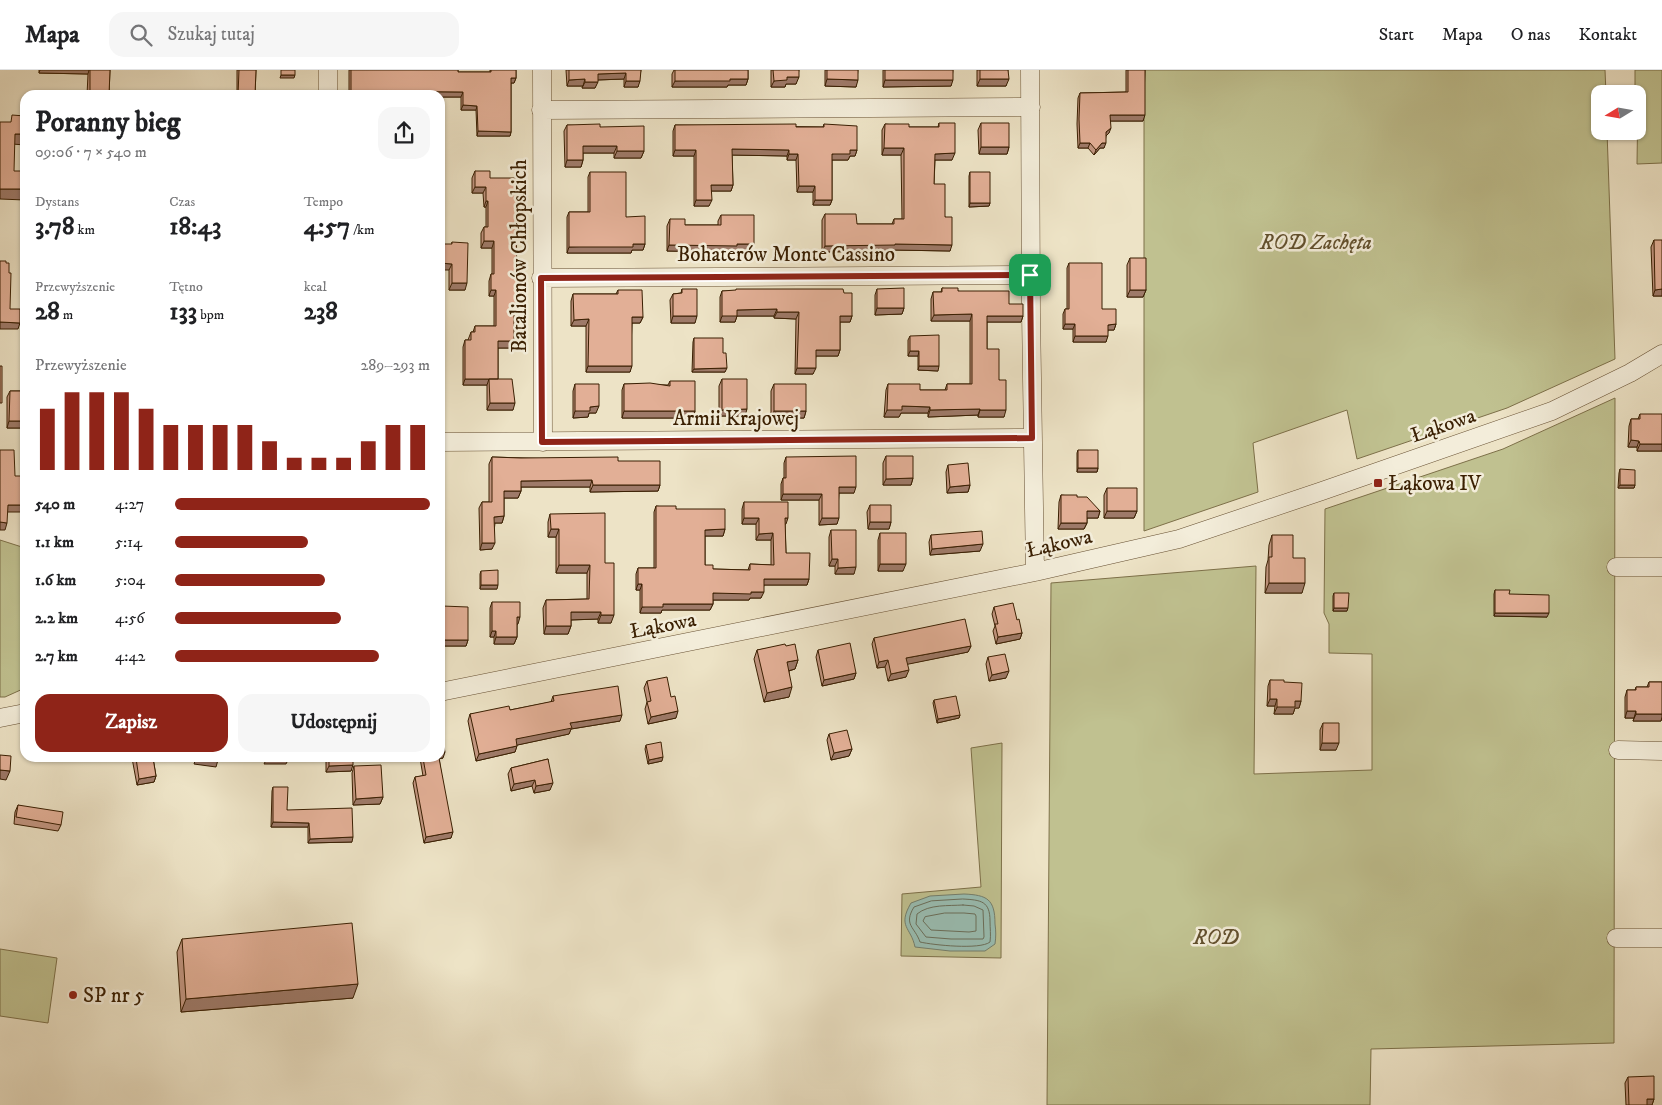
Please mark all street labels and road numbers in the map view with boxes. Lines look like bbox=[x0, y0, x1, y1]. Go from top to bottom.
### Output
street label: Batalionów Chłopskich bbox=[507, 159, 533, 353]
street label: Bohaterów Monte Cassino bbox=[677, 242, 895, 268]
street label: Łąkowa bbox=[1408, 403, 1479, 449]
street label: Armii Krajowej bbox=[673, 406, 799, 432]
street label: Łąkowa bbox=[1024, 524, 1095, 564]
street label: Łąkowa bbox=[628, 607, 699, 645]

